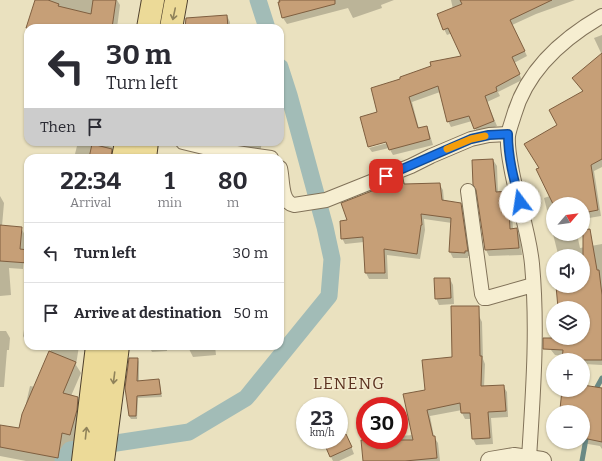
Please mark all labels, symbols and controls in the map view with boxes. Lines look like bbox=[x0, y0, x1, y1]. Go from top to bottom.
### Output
one-way arrow bbox=[169, 7, 177, 20]
text: 30 m bbox=[106, 38, 172, 71]
icon: left bbox=[40, 40, 92, 92]
text: Turn left bbox=[106, 72, 178, 94]
icon: arrive bbox=[84, 116, 106, 138]
text: Then bbox=[40, 118, 76, 136]
pin bbox=[369, 159, 403, 193]
icon: arrive bbox=[375, 165, 397, 187]
text: 22:34 bbox=[60, 167, 121, 195]
text: 1 bbox=[164, 167, 175, 195]
text: 80 bbox=[218, 167, 248, 195]
position arrow bbox=[499, 181, 541, 223]
text: Arrival bbox=[70, 195, 111, 210]
text: min bbox=[157, 195, 182, 210]
text: m bbox=[227, 195, 239, 210]
north arrow bbox=[546, 197, 590, 241]
map controls bbox=[546, 197, 590, 449]
icon: left bbox=[40, 242, 62, 264]
text: Turn left bbox=[74, 244, 136, 262]
text: 30 m bbox=[233, 244, 268, 262]
button: sound bbox=[546, 249, 590, 293]
button: layers bbox=[546, 301, 590, 345]
icon: arrive bbox=[40, 302, 62, 324]
text: Arrive at destination bbox=[74, 304, 221, 322]
text: 50 m bbox=[233, 304, 268, 322]
button: + bbox=[546, 353, 590, 397]
one-way arrow bbox=[110, 371, 118, 384]
district label: LENENG bbox=[313, 374, 385, 393]
speed limit sign: 30 bbox=[356, 397, 408, 449]
button: − bbox=[546, 405, 590, 449]
text: 23 bbox=[311, 406, 333, 430]
one-way arrow bbox=[82, 427, 89, 440]
text: km/h bbox=[310, 427, 334, 439]

